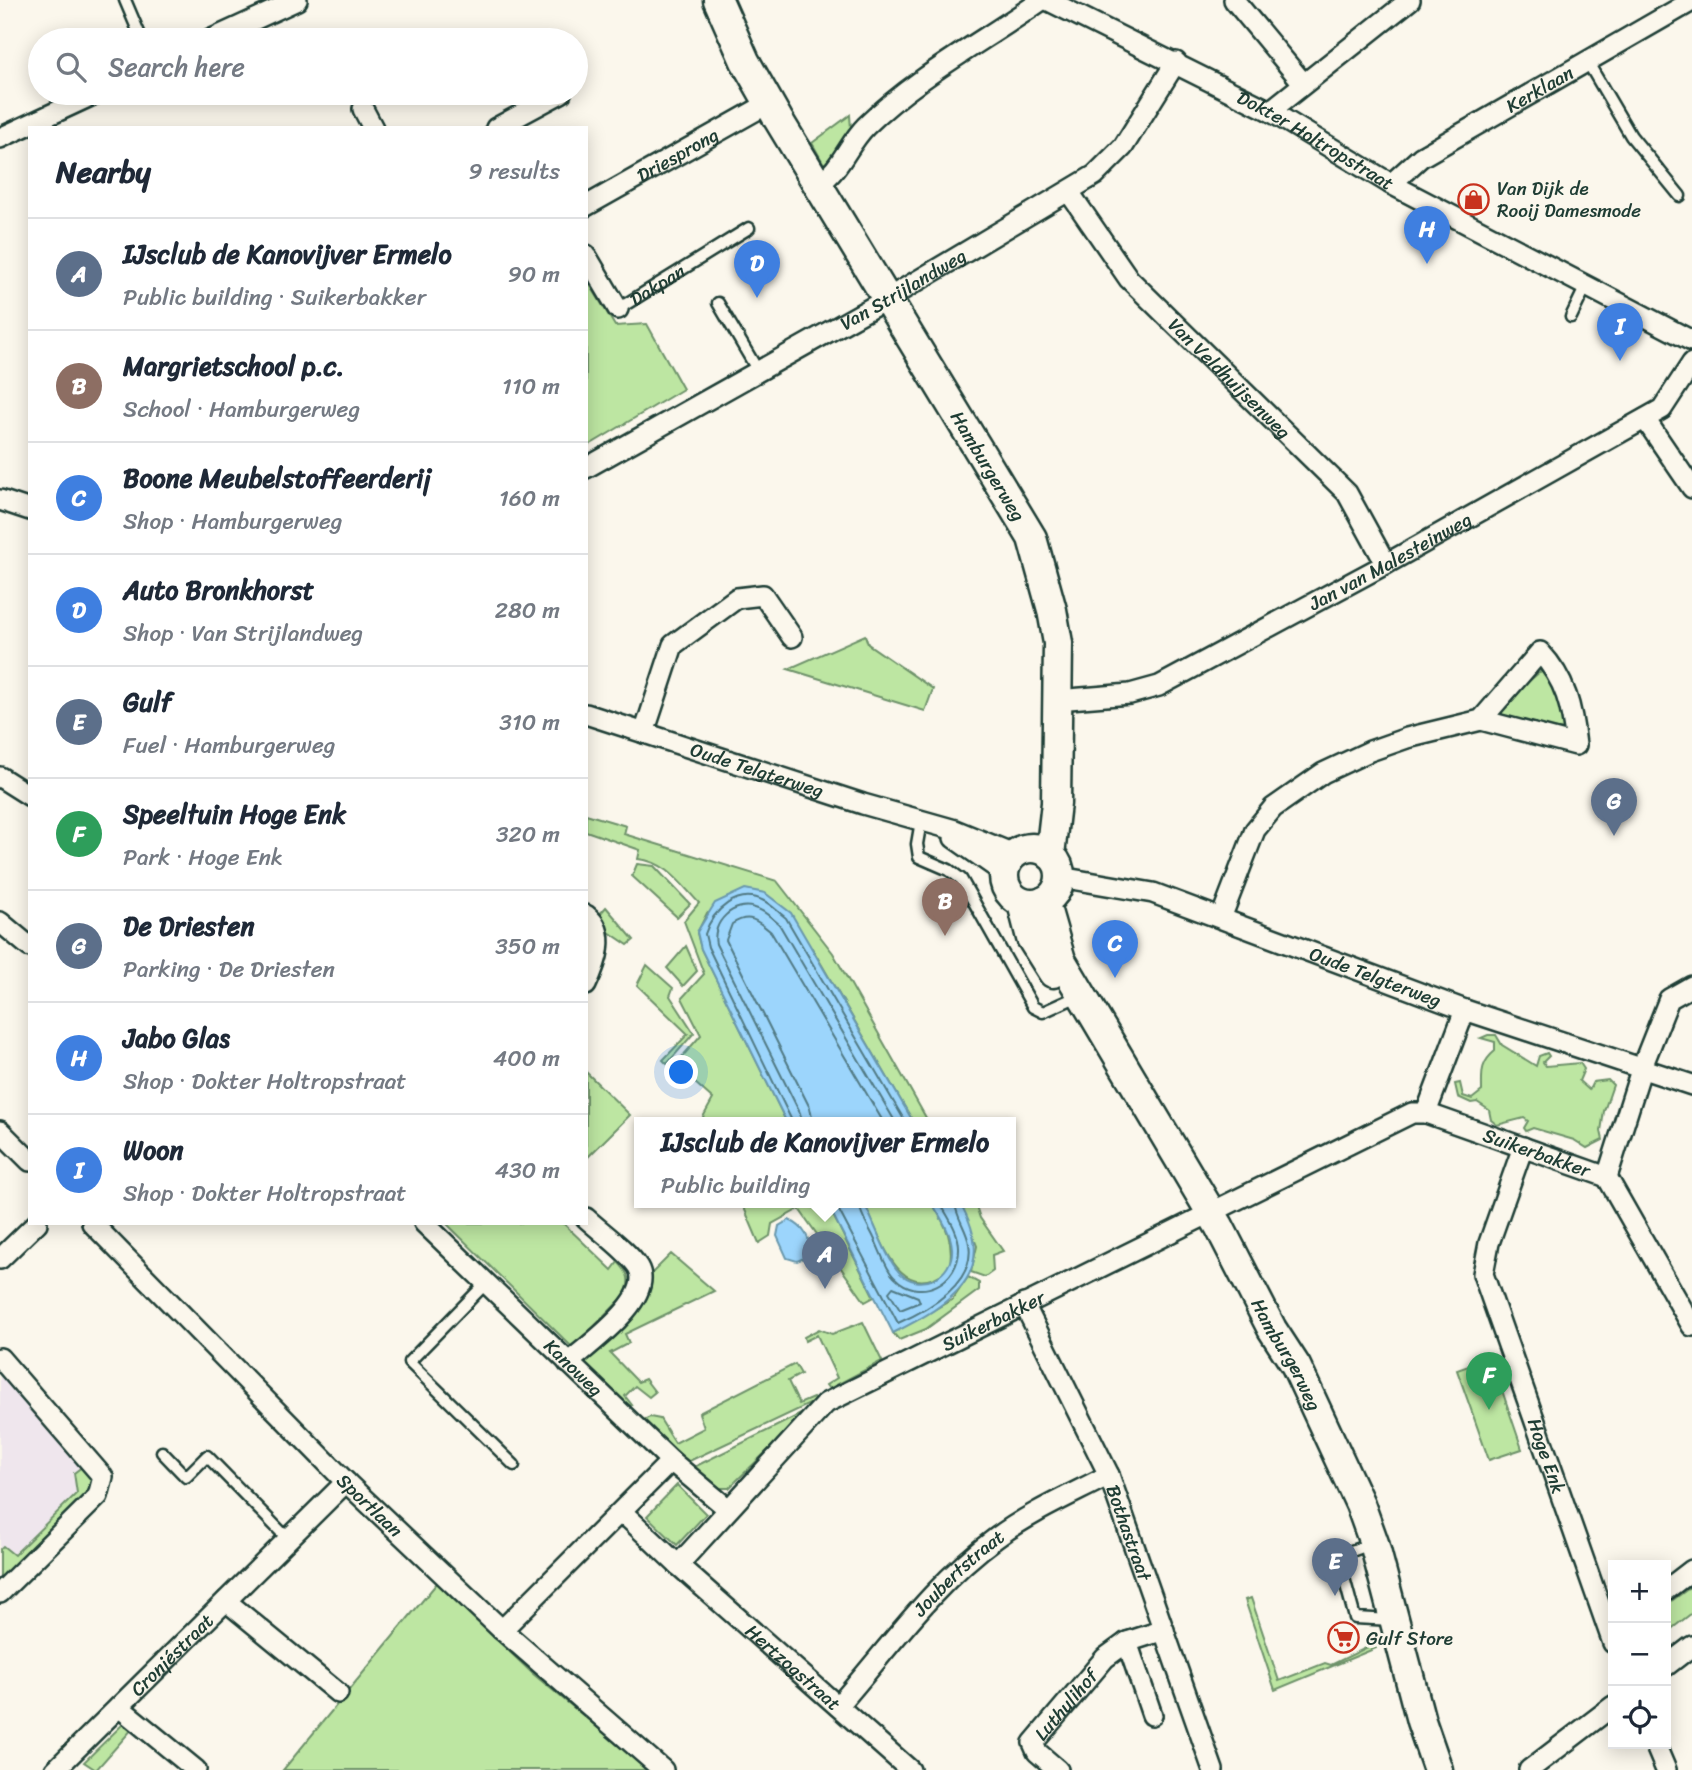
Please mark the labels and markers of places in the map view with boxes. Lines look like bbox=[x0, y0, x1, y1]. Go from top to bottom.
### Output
place label: Van Dijk de Rooij Damesmode bbox=[1497, 172, 1641, 227]
shop icon: Van Dijk de Rooij Damesmode bbox=[1457, 182, 1491, 216]
pin: H bbox=[1404, 206, 1450, 264]
pin: D bbox=[734, 240, 780, 298]
pin: I bbox=[1597, 303, 1643, 361]
pin: G bbox=[1591, 778, 1637, 836]
pin: B bbox=[922, 878, 968, 936]
pin: C bbox=[1092, 920, 1138, 978]
pin: A bbox=[802, 1231, 848, 1289]
pin: F bbox=[1466, 1352, 1512, 1410]
pin: E bbox=[1312, 1538, 1358, 1596]
supermarket icon: Gulf Store bbox=[1326, 1621, 1360, 1655]
place label: Gulf Store bbox=[1366, 1622, 1453, 1655]

